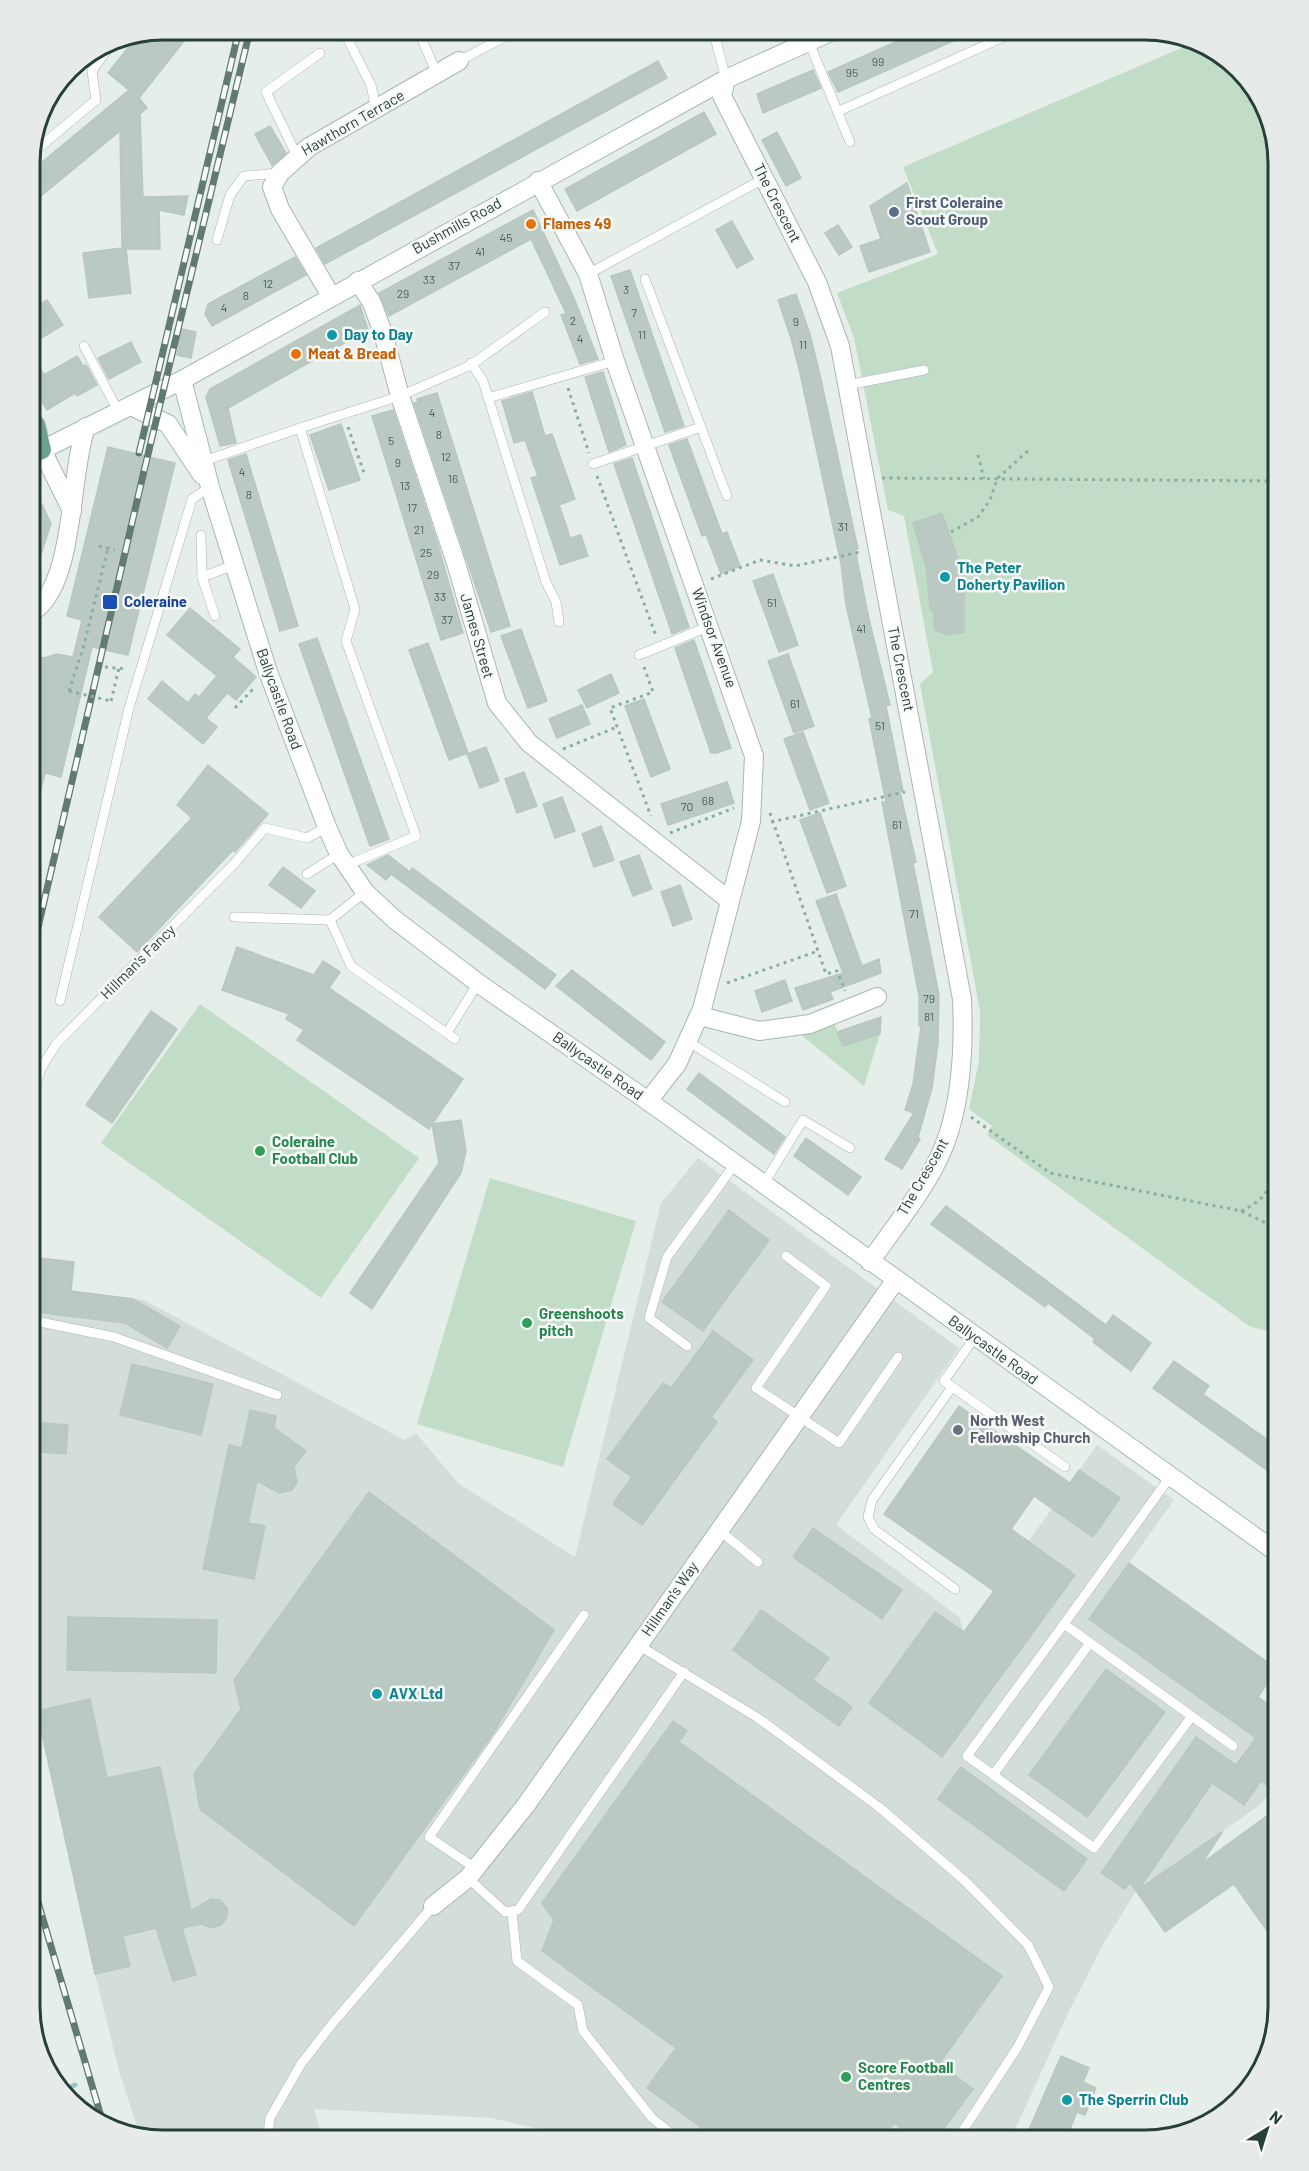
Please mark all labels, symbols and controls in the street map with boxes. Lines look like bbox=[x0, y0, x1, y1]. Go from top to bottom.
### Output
house number: 99 bbox=[872, 54, 884, 68]
house number: 95 bbox=[846, 65, 858, 79]
street label: Hawthorn Terrace bbox=[298, 85, 407, 159]
street label: The Crescent bbox=[750, 160, 806, 245]
street label: Bushmills Road bbox=[409, 193, 504, 257]
place label: First Coleraine Scout Group bbox=[906, 193, 1003, 228]
marker: First Coleraine Scout Group bbox=[887, 205, 901, 219]
place label: Flames 49 bbox=[543, 214, 611, 232]
marker: Flames 49 bbox=[524, 217, 538, 231]
house number: 45 bbox=[500, 230, 512, 244]
house number: 41 bbox=[475, 244, 485, 258]
house number: 37 bbox=[448, 258, 460, 272]
house number: 33 bbox=[423, 272, 435, 286]
house number: 12 bbox=[263, 276, 273, 290]
house number: 3 bbox=[623, 282, 629, 296]
house number: 29 bbox=[397, 286, 409, 300]
house number: 8 bbox=[243, 288, 249, 302]
house number: 4 bbox=[221, 300, 227, 314]
house number: 7 bbox=[631, 305, 637, 319]
house number: 2 bbox=[570, 313, 576, 327]
house number: 9 bbox=[793, 314, 799, 328]
place label: Day to Day bbox=[344, 325, 413, 343]
house number: 11 bbox=[638, 327, 646, 341]
marker: Day to Day bbox=[325, 328, 339, 342]
house number: 4 bbox=[577, 331, 583, 345]
house number: 11 bbox=[799, 337, 807, 351]
place label: Meat & Bread bbox=[308, 344, 396, 362]
marker: Meat & Bread bbox=[289, 347, 303, 361]
house number: 4 bbox=[429, 405, 435, 419]
house number: 8 bbox=[436, 427, 442, 441]
house number: 5 bbox=[388, 433, 394, 447]
house number: 12 bbox=[441, 449, 451, 463]
house number: 9 bbox=[395, 455, 401, 469]
house number: 4 bbox=[239, 464, 245, 478]
house number: 16 bbox=[448, 471, 458, 485]
house number: 13 bbox=[400, 478, 410, 492]
house number: 8 bbox=[246, 487, 252, 501]
house number: 17 bbox=[407, 500, 417, 514]
house number: 31 bbox=[838, 519, 848, 533]
house number: 21 bbox=[414, 522, 424, 536]
house number: 25 bbox=[420, 545, 432, 559]
place label: The Peter Doherty Pavilion bbox=[957, 558, 1065, 593]
house number: 29 bbox=[427, 567, 439, 581]
marker: The Peter Doherty Pavilion bbox=[938, 570, 952, 584]
street label: Windsor Avenue bbox=[689, 585, 741, 690]
house number: 33 bbox=[434, 589, 446, 603]
street label: James Street bbox=[457, 591, 499, 680]
place label: Coleraine bbox=[124, 592, 187, 610]
marker: Coleraine bbox=[101, 593, 119, 611]
house number: 51 bbox=[767, 595, 777, 609]
house number: 37 bbox=[441, 612, 453, 626]
house number: 41 bbox=[856, 621, 866, 635]
street label: The Crescent bbox=[885, 625, 919, 713]
street label: Ballycastle Road bbox=[253, 646, 307, 752]
house number: 61 bbox=[790, 696, 800, 710]
house number: 51 bbox=[875, 718, 885, 732]
house number: 68 bbox=[702, 793, 714, 807]
house number: 70 bbox=[681, 799, 693, 813]
house number: 61 bbox=[892, 817, 902, 831]
house number: 71 bbox=[909, 906, 919, 920]
street label: Hillman's Fancy bbox=[96, 920, 178, 1002]
house number: 79 bbox=[923, 991, 935, 1005]
house number: 81 bbox=[924, 1009, 934, 1023]
street label: Ballycastle Road bbox=[550, 1027, 647, 1103]
place label: Coleraine Football Club bbox=[272, 1132, 358, 1167]
street label: The Crescent bbox=[893, 1135, 952, 1218]
marker: Coleraine Football Club bbox=[253, 1144, 267, 1158]
place label: Greenshoots pitch bbox=[539, 1304, 624, 1339]
street label: Ballycastle Road bbox=[945, 1311, 1042, 1388]
marker: Greenshoots pitch bbox=[520, 1316, 534, 1330]
place label: North West Fellowship Church bbox=[970, 1411, 1091, 1446]
marker: North West Fellowship Church bbox=[951, 1423, 965, 1437]
street label: Hillman's Way bbox=[637, 1558, 702, 1639]
place label: AVX Ltd bbox=[389, 1684, 443, 1702]
marker: AVX Ltd bbox=[370, 1687, 384, 1701]
place label: Score Football Centres bbox=[858, 2058, 953, 2093]
marker: Score Football Centres bbox=[839, 2070, 853, 2084]
place label: The Sperrin Club bbox=[1079, 2090, 1189, 2108]
marker: The Sperrin Club bbox=[1060, 2093, 1074, 2107]
north arrow bbox=[1237, 2099, 1297, 2159]
text: N bbox=[1267, 2106, 1287, 2128]

